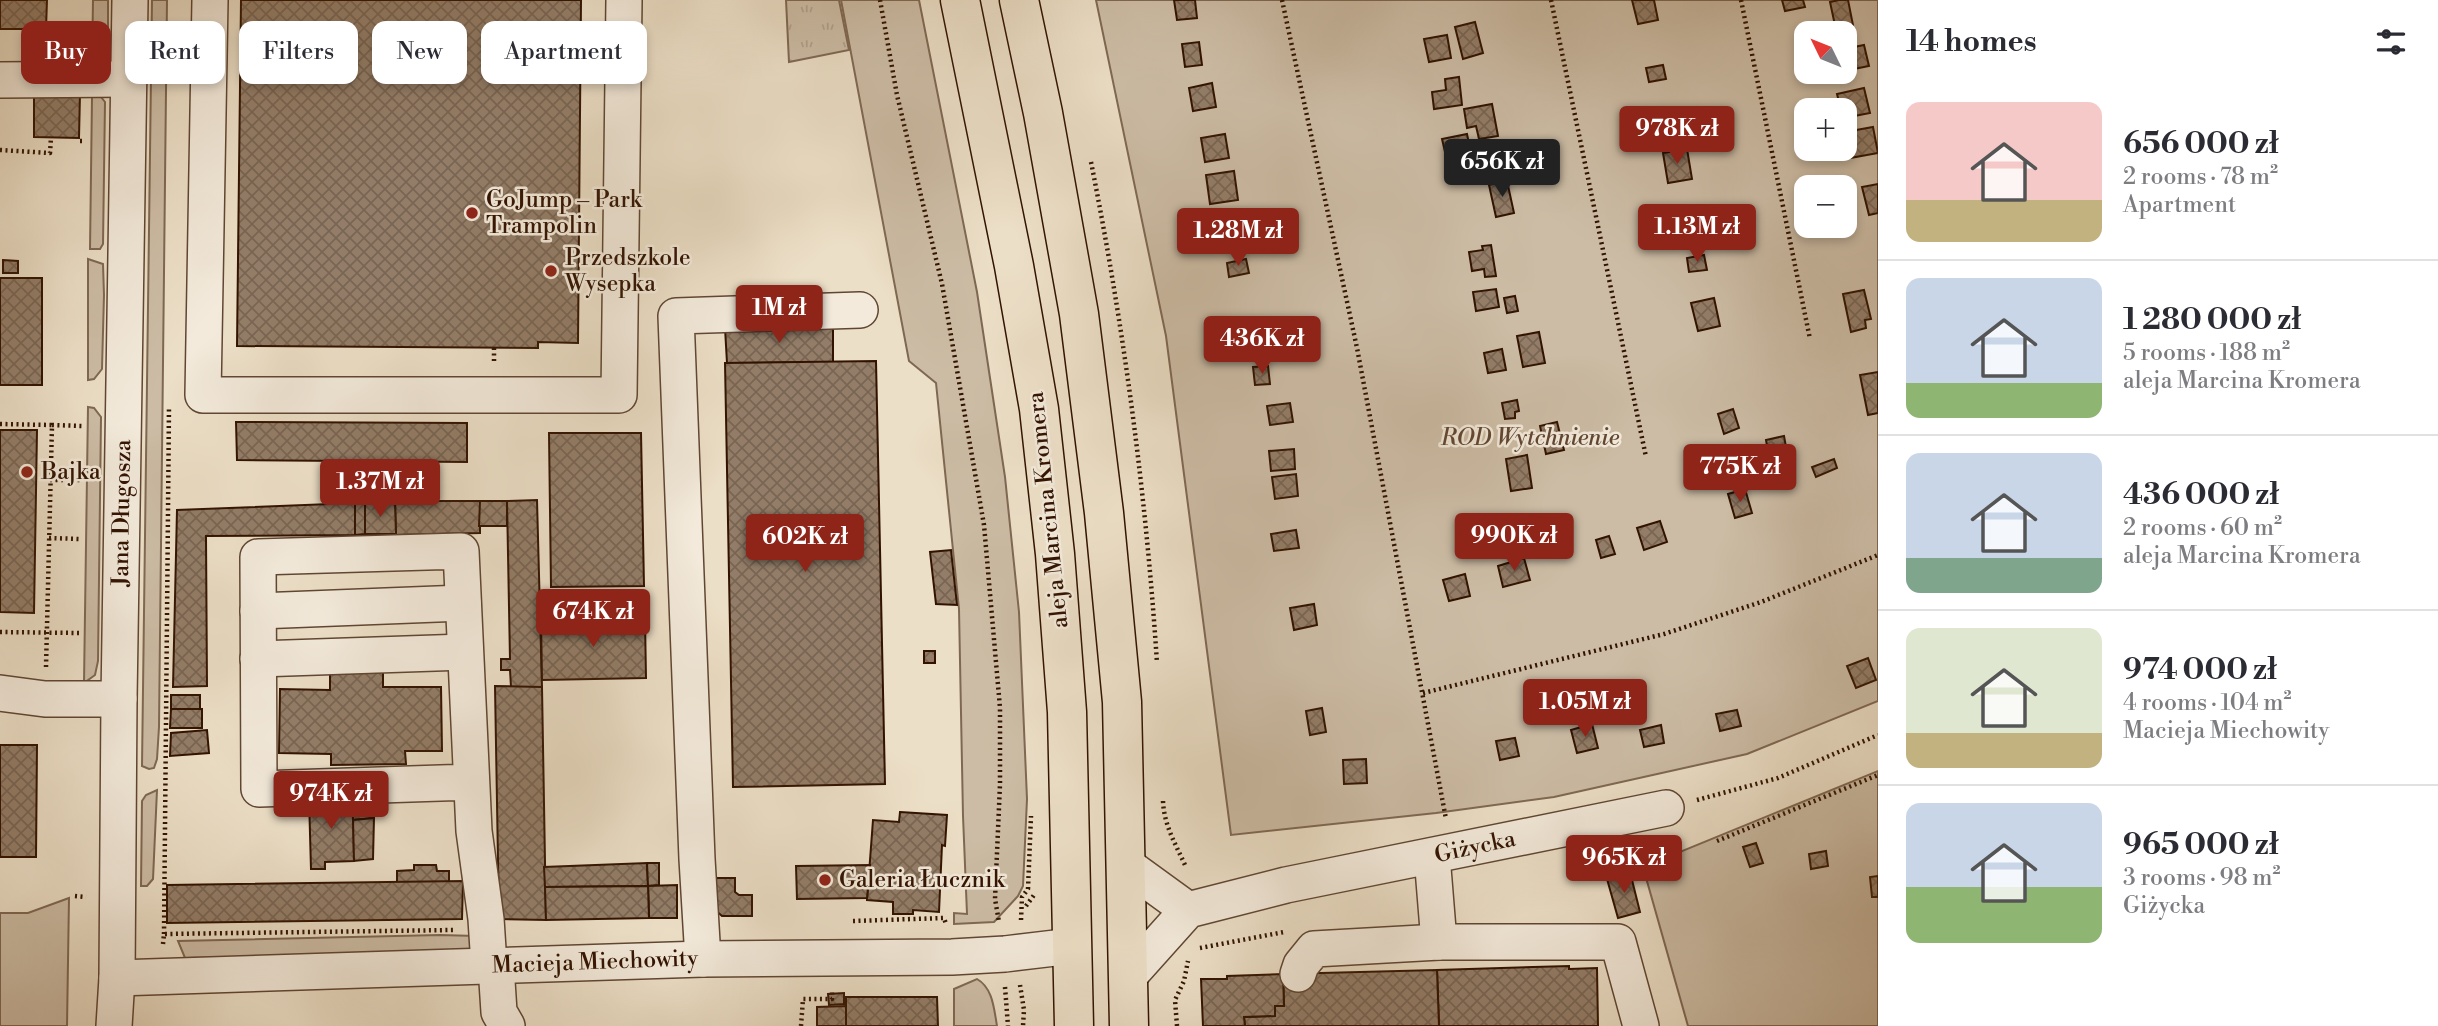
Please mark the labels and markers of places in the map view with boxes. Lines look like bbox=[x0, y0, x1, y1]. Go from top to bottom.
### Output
pin: 978K zł bbox=[1612, 106, 1742, 166]
pin: 656K zł bbox=[1437, 140, 1567, 199]
place label: GoJump – Park Trampolin bbox=[486, 186, 643, 240]
pin: 1.13M zł bbox=[1625, 204, 1769, 264]
marker: GoJump – Park Trampolin bbox=[464, 205, 480, 221]
pin: 1.28M zł bbox=[1166, 208, 1310, 268]
place label: Przedszkole Wysepka bbox=[564, 244, 691, 298]
marker: Przedszkole Wysepka bbox=[543, 263, 559, 279]
pin: 1M zł bbox=[730, 286, 828, 345]
pin: 436K zł bbox=[1197, 316, 1327, 376]
pin: 775K zł bbox=[1675, 444, 1805, 504]
place label: Bajka bbox=[40, 458, 101, 486]
pin: 1.37M zł bbox=[308, 460, 452, 519]
marker: Bajka bbox=[19, 464, 35, 480]
pin: 602K zł bbox=[740, 514, 870, 574]
pin: 990K zł bbox=[1449, 514, 1579, 573]
pin: 674K zł bbox=[528, 590, 658, 649]
pin: 1.05M zł bbox=[1513, 680, 1657, 739]
pin: 974K zł bbox=[266, 772, 396, 831]
pin: 965K zł bbox=[1559, 836, 1689, 895]
place label: Galeria Łucznik bbox=[839, 866, 1006, 894]
marker: Galeria Łucznik bbox=[817, 872, 833, 888]

